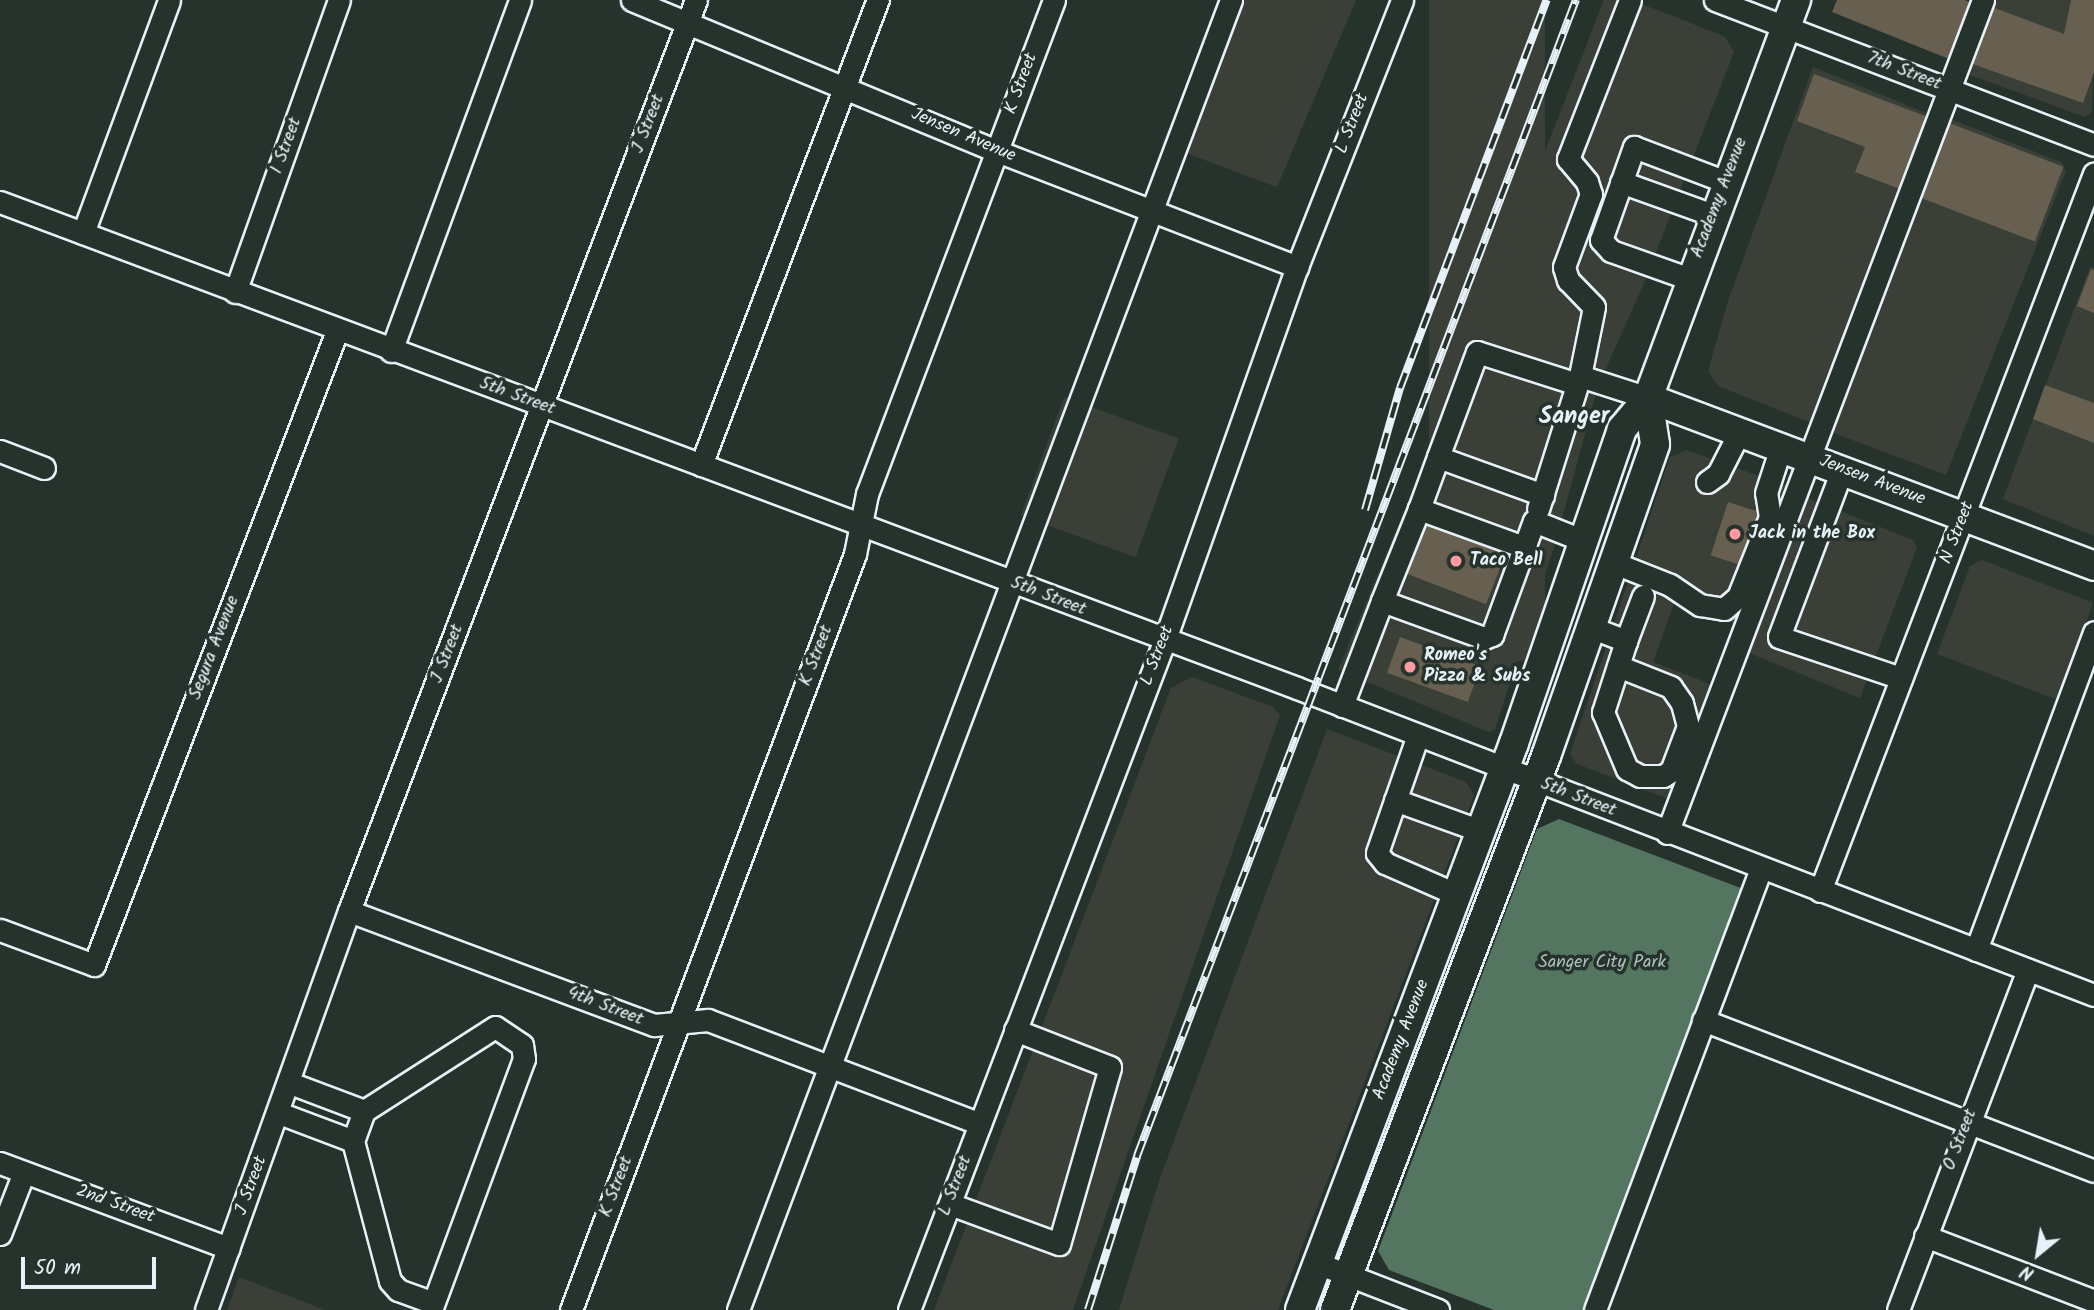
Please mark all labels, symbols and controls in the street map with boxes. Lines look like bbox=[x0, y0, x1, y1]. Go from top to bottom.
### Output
street label: 7th Street bbox=[1864, 48, 1944, 96]
street label: K Street bbox=[1001, 50, 1043, 118]
street label: L Street bbox=[1332, 91, 1374, 157]
street label: J Street bbox=[628, 92, 670, 156]
street label: Jensen Avenue bbox=[907, 104, 1019, 168]
street label: I Street bbox=[267, 115, 307, 177]
street label: Academy Avenue bbox=[1687, 135, 1753, 261]
street label: 5th Street bbox=[476, 373, 558, 421]
district label: Sanger bbox=[1539, 403, 1609, 431]
street label: Jensen Avenue bbox=[1816, 451, 1928, 511]
street label: N Street bbox=[1936, 499, 1980, 567]
place label: Jack in the Box bbox=[1749, 523, 1875, 545]
marker: Jack in the Box bbox=[1727, 526, 1743, 542]
place label: Taco Bell bbox=[1470, 550, 1543, 572]
marker: Taco Bell bbox=[1448, 553, 1464, 569]
street label: 5th Street bbox=[1007, 573, 1089, 621]
street label: Segura Avenue bbox=[185, 593, 245, 703]
street label: J Street bbox=[427, 622, 469, 686]
street label: K Street bbox=[796, 622, 838, 690]
street label: L Street bbox=[1137, 623, 1179, 689]
place label: Romeo's Pizza & Subs bbox=[1424, 646, 1530, 688]
marker: Romeo's Pizza & Subs bbox=[1402, 659, 1418, 675]
street label: 5th Street bbox=[1537, 774, 1619, 822]
park label: Sanger City Park bbox=[1538, 952, 1666, 974]
street label: Academy Avenue bbox=[1369, 977, 1435, 1103]
street label: 4th Street bbox=[564, 983, 646, 1031]
street label: O Street bbox=[1939, 1106, 1983, 1174]
street label: K Street bbox=[596, 1153, 638, 1221]
street label: L Street bbox=[935, 1153, 977, 1219]
street label: J Street bbox=[231, 1154, 273, 1218]
street label: 2nd Street bbox=[73, 1181, 157, 1229]
north arrow bbox=[2003, 1219, 2073, 1289]
scale bar bbox=[24, 1244, 159, 1288]
text: 50 m bbox=[34, 1252, 81, 1285]
text: N bbox=[2015, 1256, 2040, 1288]

